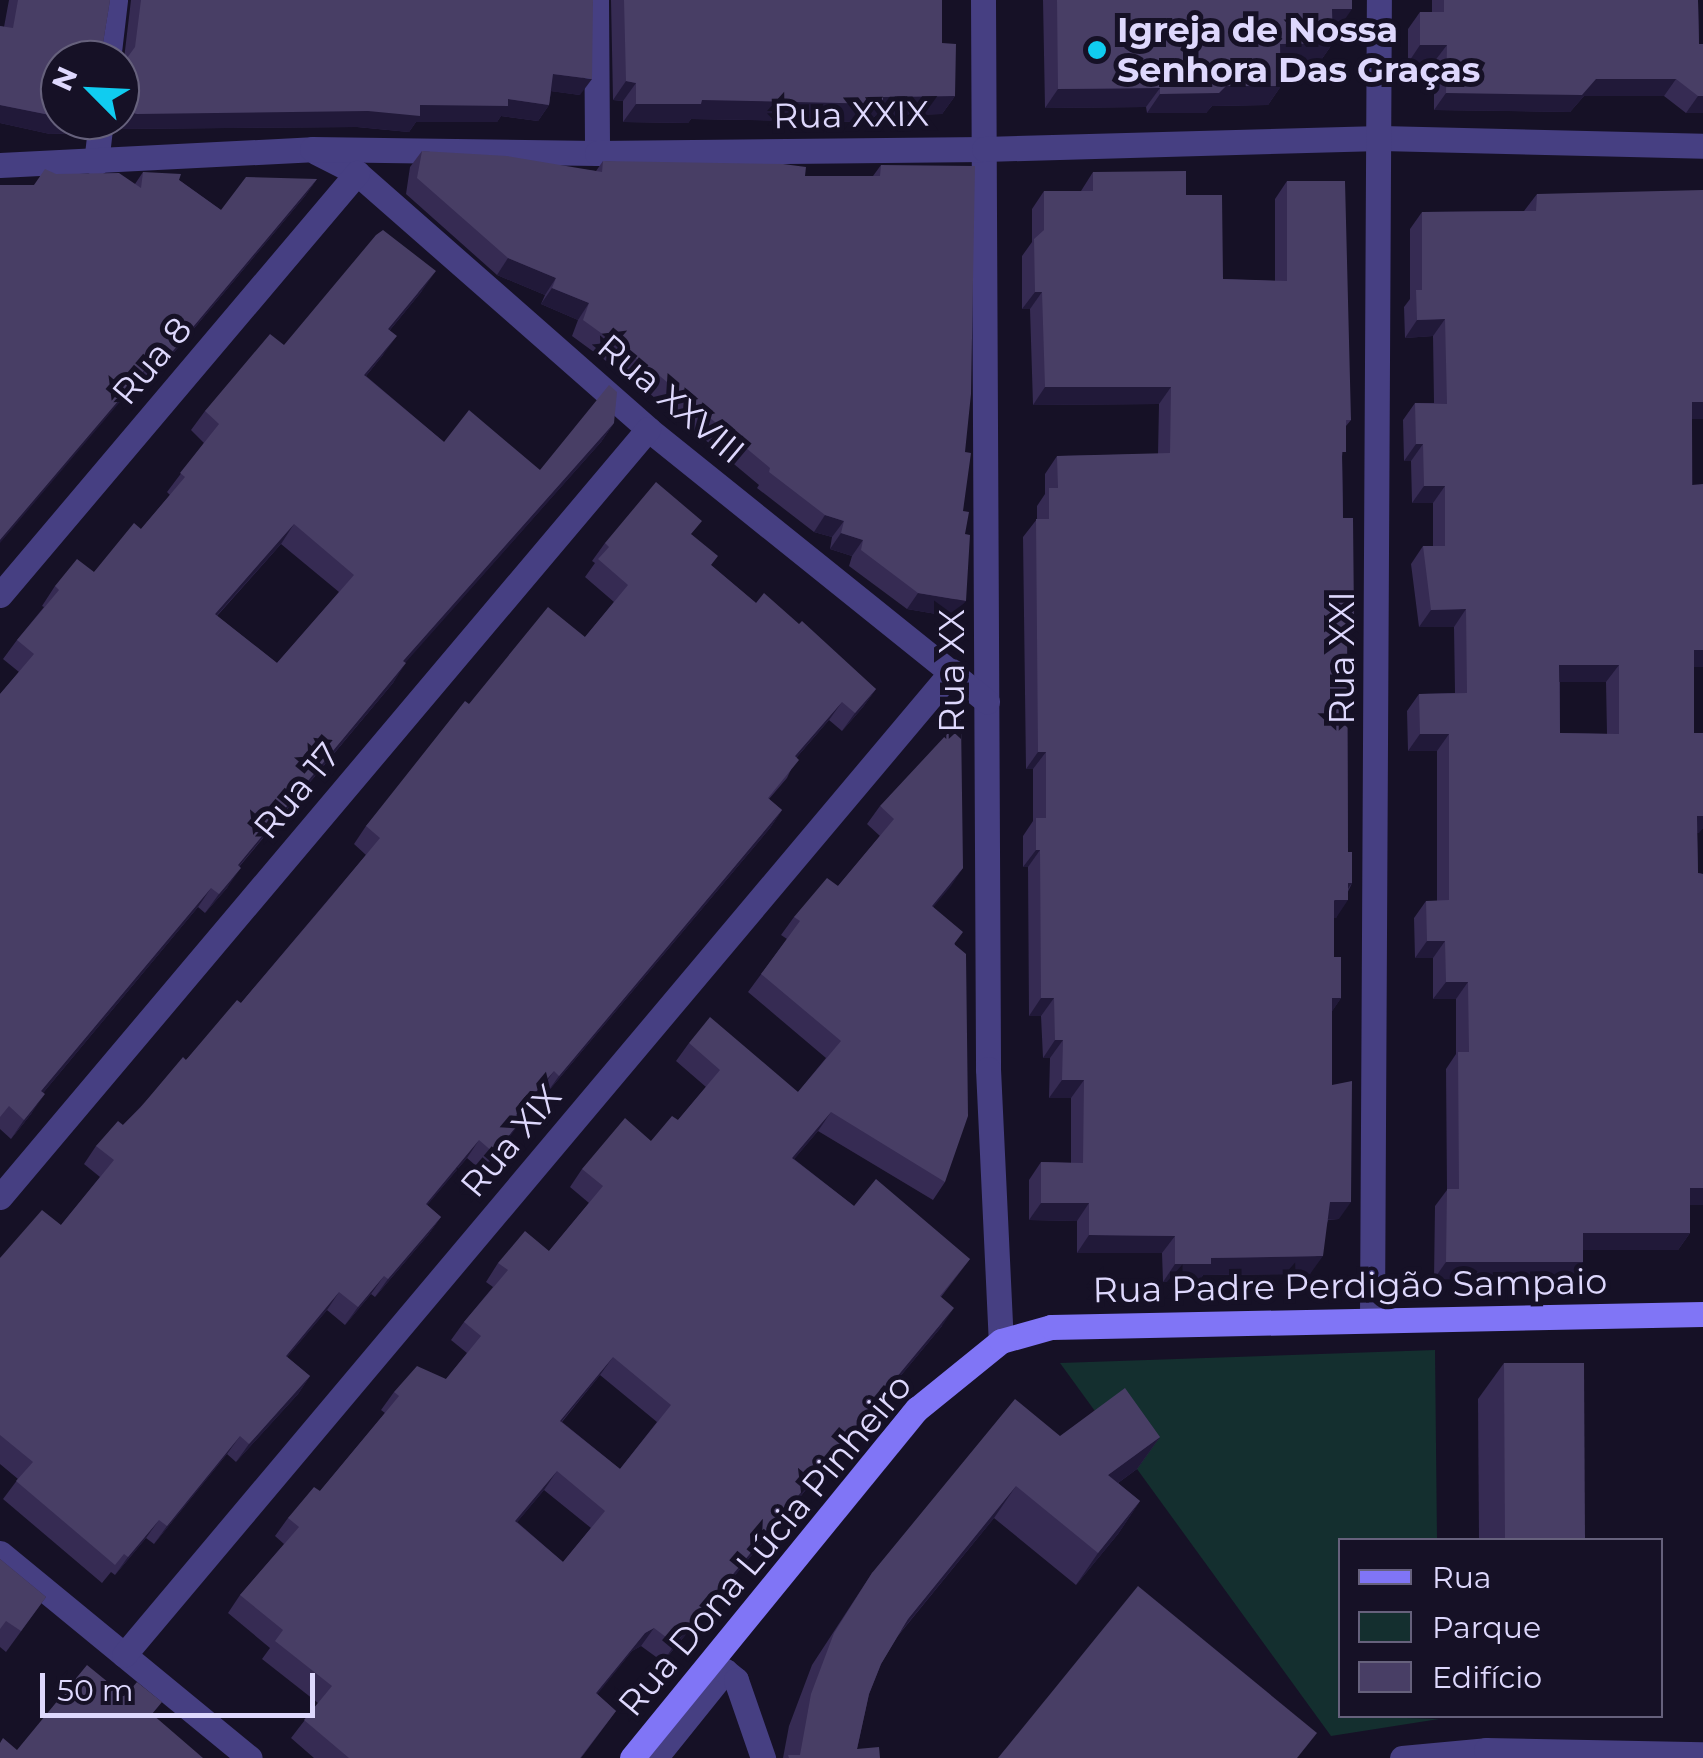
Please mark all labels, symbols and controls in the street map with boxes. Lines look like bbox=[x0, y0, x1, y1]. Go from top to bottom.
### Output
place label: Igreja de Nossa Senhora Das Graças bbox=[1117, 9, 1480, 91]
marker: Igreja de Nossa Senhora Das Graças bbox=[1086, 39, 1108, 61]
north arrow bbox=[40, 40, 140, 140]
text: N bbox=[44, 61, 85, 96]
street label: Rua XXIX bbox=[773, 93, 929, 137]
street label: Rua 8 bbox=[103, 309, 201, 413]
street label: Rua XXVIII bbox=[589, 326, 753, 472]
street label: Rua XXI bbox=[1321, 591, 1363, 725]
street label: Rua XX bbox=[931, 609, 973, 733]
street label: Rua 17 bbox=[245, 735, 349, 847]
street label: Rua XIX bbox=[452, 1076, 570, 1206]
street label: Rua Padre Perdigão Sampaio bbox=[1092, 1261, 1608, 1311]
street label: Rua Dona Lúcia Pinheiro bbox=[610, 1365, 920, 1725]
legend bbox=[1338, 1538, 1663, 1718]
text: Rua bbox=[1432, 1559, 1492, 1596]
text: Parque bbox=[1432, 1609, 1541, 1646]
scale bar bbox=[45, 1653, 320, 1715]
text: Edifício bbox=[1432, 1659, 1542, 1696]
text: 50 m bbox=[57, 1672, 134, 1709]

